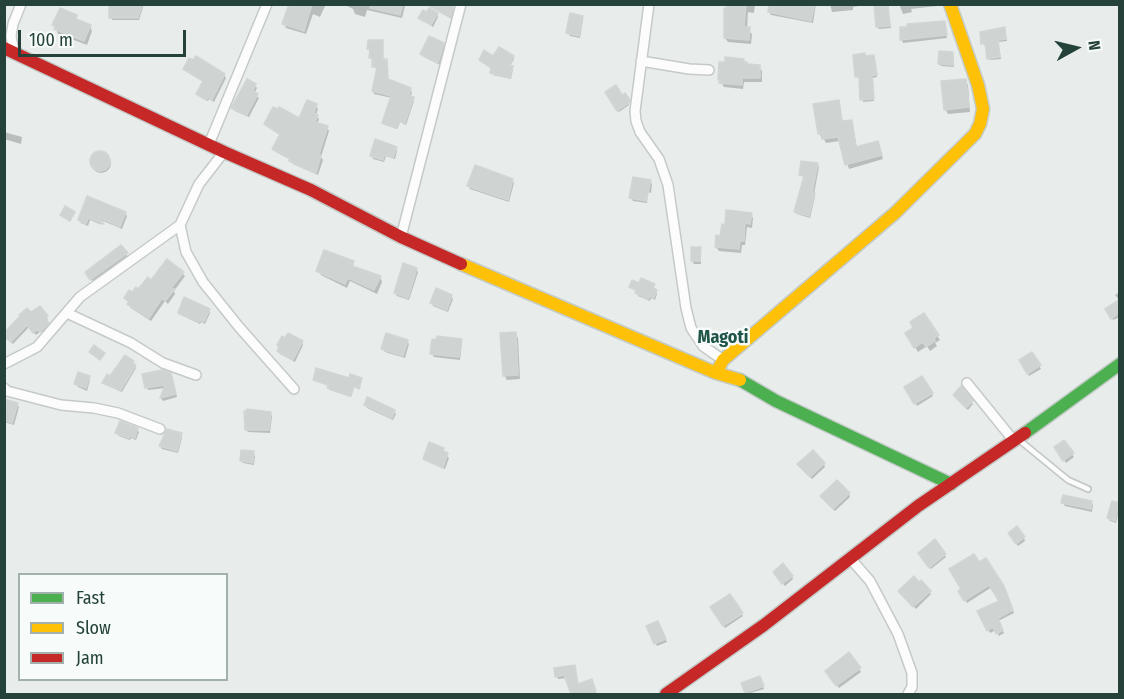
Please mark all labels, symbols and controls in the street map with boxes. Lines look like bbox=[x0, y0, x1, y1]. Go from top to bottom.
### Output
scale bar bbox=[21, 18, 189, 56]
north arrow bbox=[1046, 18, 1106, 78]
text: 100 m bbox=[29, 29, 73, 51]
text: N bbox=[1084, 39, 1104, 51]
district label: Magoti bbox=[698, 327, 748, 349]
legend bbox=[18, 573, 228, 681]
text: Fast bbox=[76, 587, 105, 609]
text: Slow bbox=[76, 617, 111, 639]
text: Jam bbox=[76, 647, 104, 669]

